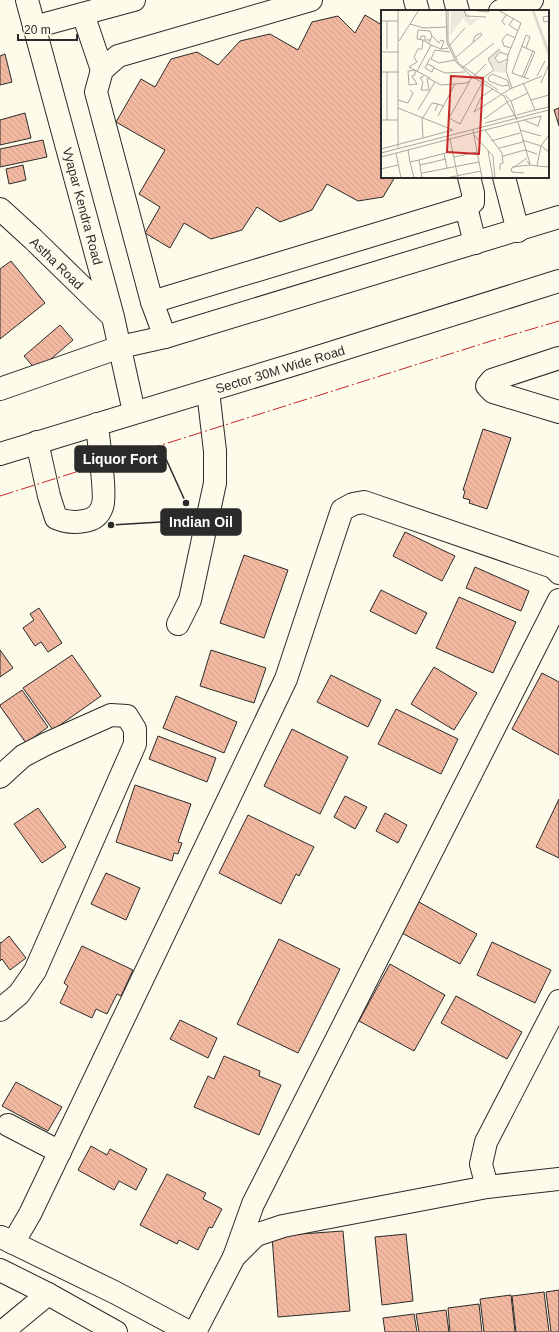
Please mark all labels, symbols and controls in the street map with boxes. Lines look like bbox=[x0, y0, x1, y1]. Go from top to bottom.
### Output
inset map bbox=[381, 10, 549, 178]
scale bar bbox=[18, 16, 77, 42]
text: 20 m bbox=[24, 23, 51, 37]
street label: Vyapar Kendra Road bbox=[60, 146, 105, 266]
street label: Astha Road bbox=[27, 234, 86, 292]
street label: Sector 30M Wide Road bbox=[214, 343, 347, 396]
callout: Liquor Fort bbox=[75, 446, 166, 472]
text: Liquor Fort bbox=[83, 451, 158, 467]
callout: Indian Oil bbox=[161, 509, 241, 535]
text: Indian Oil bbox=[169, 514, 233, 530]

